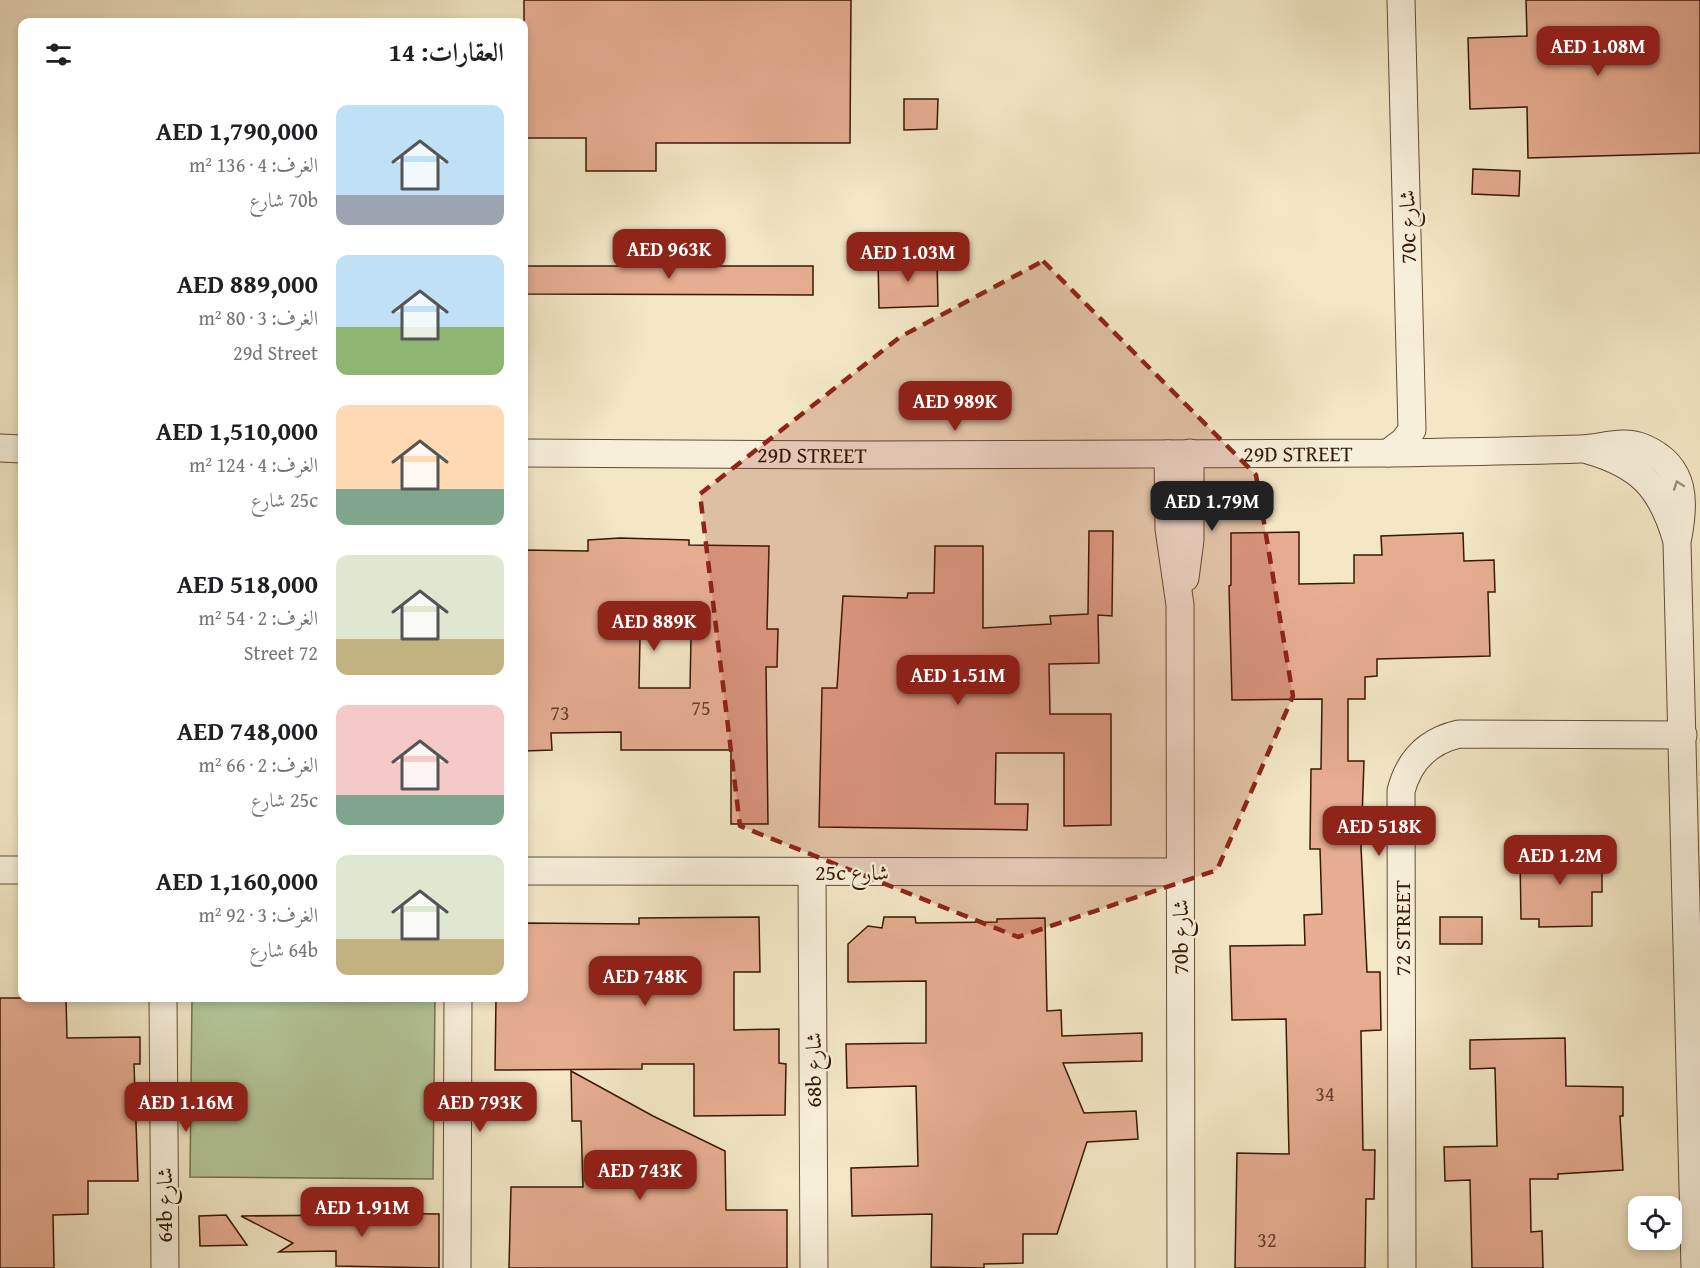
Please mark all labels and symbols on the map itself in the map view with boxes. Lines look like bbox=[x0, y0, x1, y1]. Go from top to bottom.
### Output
pin: AED 1.08M bbox=[1529, 26, 1667, 77]
street label: 70c شارع bbox=[1390, 190, 1427, 264]
pin: AED 963K bbox=[607, 229, 731, 280]
pin: AED 1.03M bbox=[839, 232, 977, 283]
pin: AED 989K bbox=[893, 381, 1017, 432]
street label: 29D STREET bbox=[1243, 437, 1353, 470]
street label: 29D STREET bbox=[757, 438, 867, 471]
one-way arrow bbox=[1673, 480, 1685, 491]
pin: AED 1.79M bbox=[1143, 481, 1281, 532]
pin: AED 889K bbox=[592, 601, 716, 652]
pin: AED 1.51M bbox=[889, 655, 1027, 706]
house number: 75 bbox=[691, 693, 711, 722]
house number: 73 bbox=[550, 698, 570, 727]
pin: AED 518K bbox=[1317, 806, 1441, 857]
pin: AED 1.2M bbox=[1498, 835, 1622, 886]
street label: 25c شارع bbox=[815, 856, 889, 891]
street label: 72 STREET bbox=[1386, 880, 1418, 976]
street label: 70b شارع bbox=[1164, 899, 1199, 975]
pin: AED 748K bbox=[583, 956, 707, 1007]
street label: 68b شارع bbox=[797, 1032, 832, 1108]
house number: 34 bbox=[1315, 1079, 1335, 1108]
pin: AED 1.16M bbox=[117, 1082, 255, 1133]
pin: AED 793K bbox=[418, 1082, 542, 1133]
pin: AED 743K bbox=[578, 1150, 702, 1201]
street label: 64b شارع bbox=[148, 1167, 183, 1243]
pin: AED 1.91M bbox=[293, 1187, 431, 1238]
house number: 32 bbox=[1257, 1225, 1277, 1254]

